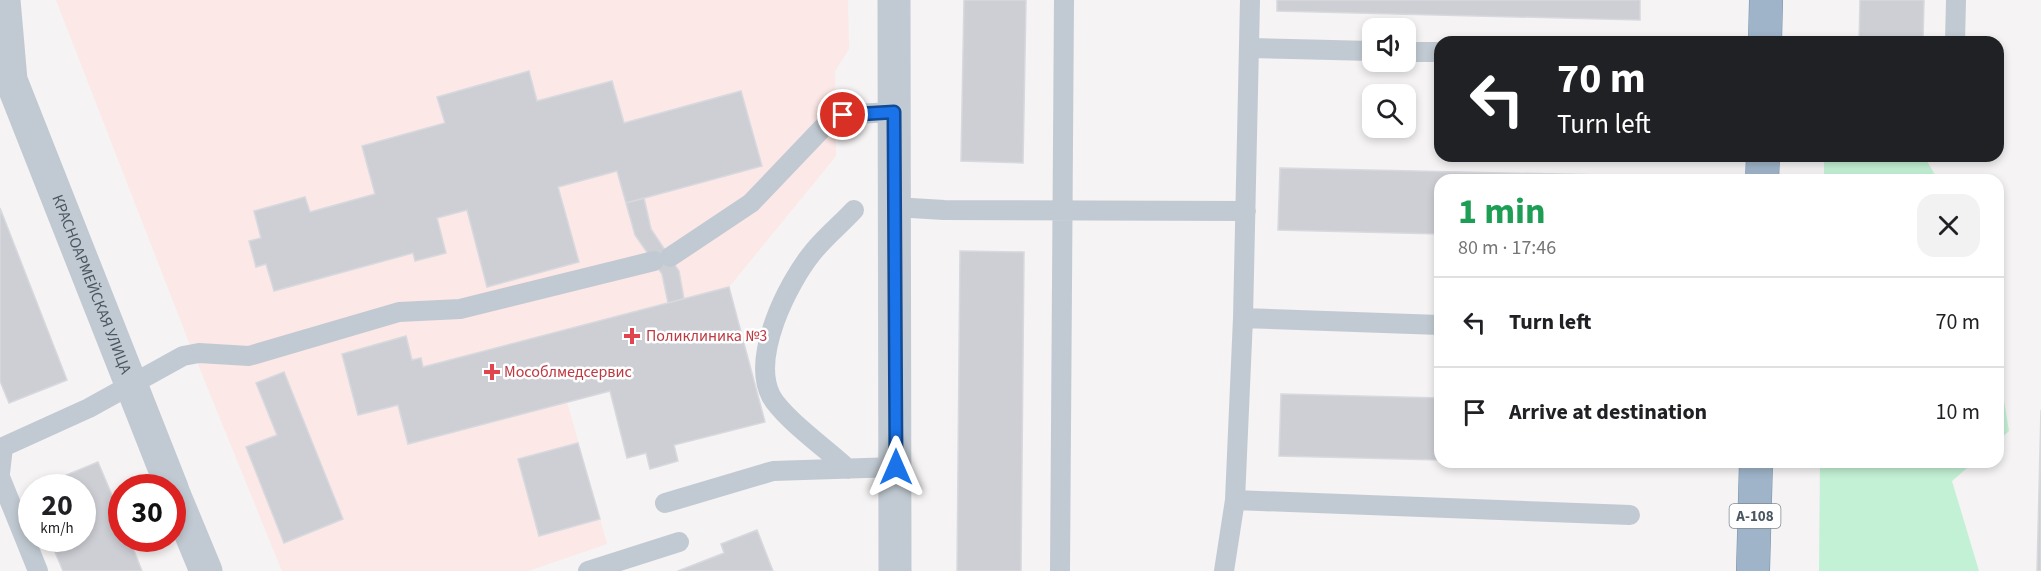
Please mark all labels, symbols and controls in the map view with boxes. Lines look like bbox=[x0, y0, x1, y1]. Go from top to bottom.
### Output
map controls bbox=[1362, 18, 1416, 138]
button: sound bbox=[1362, 18, 1416, 72]
text: 70 m bbox=[1557, 49, 1646, 109]
icon: left bbox=[1458, 60, 1536, 138]
button: search bbox=[1362, 84, 1416, 138]
pin bbox=[817, 89, 868, 140]
icon: arrive bbox=[826, 98, 859, 131]
text: Turn left bbox=[1557, 105, 1651, 144]
text: 1 min bbox=[1458, 186, 1546, 237]
street label: КРАСНОАРМЕЙСКАЯ УЛИЦА bbox=[46, 192, 137, 377]
button: close bbox=[1917, 194, 1980, 257]
text: 80 m · 17:46 bbox=[1458, 234, 1556, 262]
icon: left bbox=[1458, 306, 1491, 339]
text: Turn left bbox=[1509, 306, 1591, 338]
text: 70 m bbox=[1935, 306, 1980, 338]
place label: Поликлиника №3 bbox=[646, 325, 767, 347]
marker: Поликлиника №3 bbox=[623, 327, 641, 345]
place label: Мособлмедсервис bbox=[504, 361, 632, 383]
marker: Мособлмедсервис bbox=[485, 365, 499, 379]
icon: arrive bbox=[1458, 396, 1491, 429]
text: Arrive at destination bbox=[1509, 396, 1707, 428]
text: 10 m bbox=[1935, 396, 1980, 428]
position arrow bbox=[864, 435, 928, 499]
speed limit sign: 30 bbox=[108, 474, 186, 552]
text: 20 bbox=[41, 484, 73, 527]
road number: А-108 bbox=[1730, 504, 1780, 528]
text: km/h bbox=[40, 518, 74, 539]

